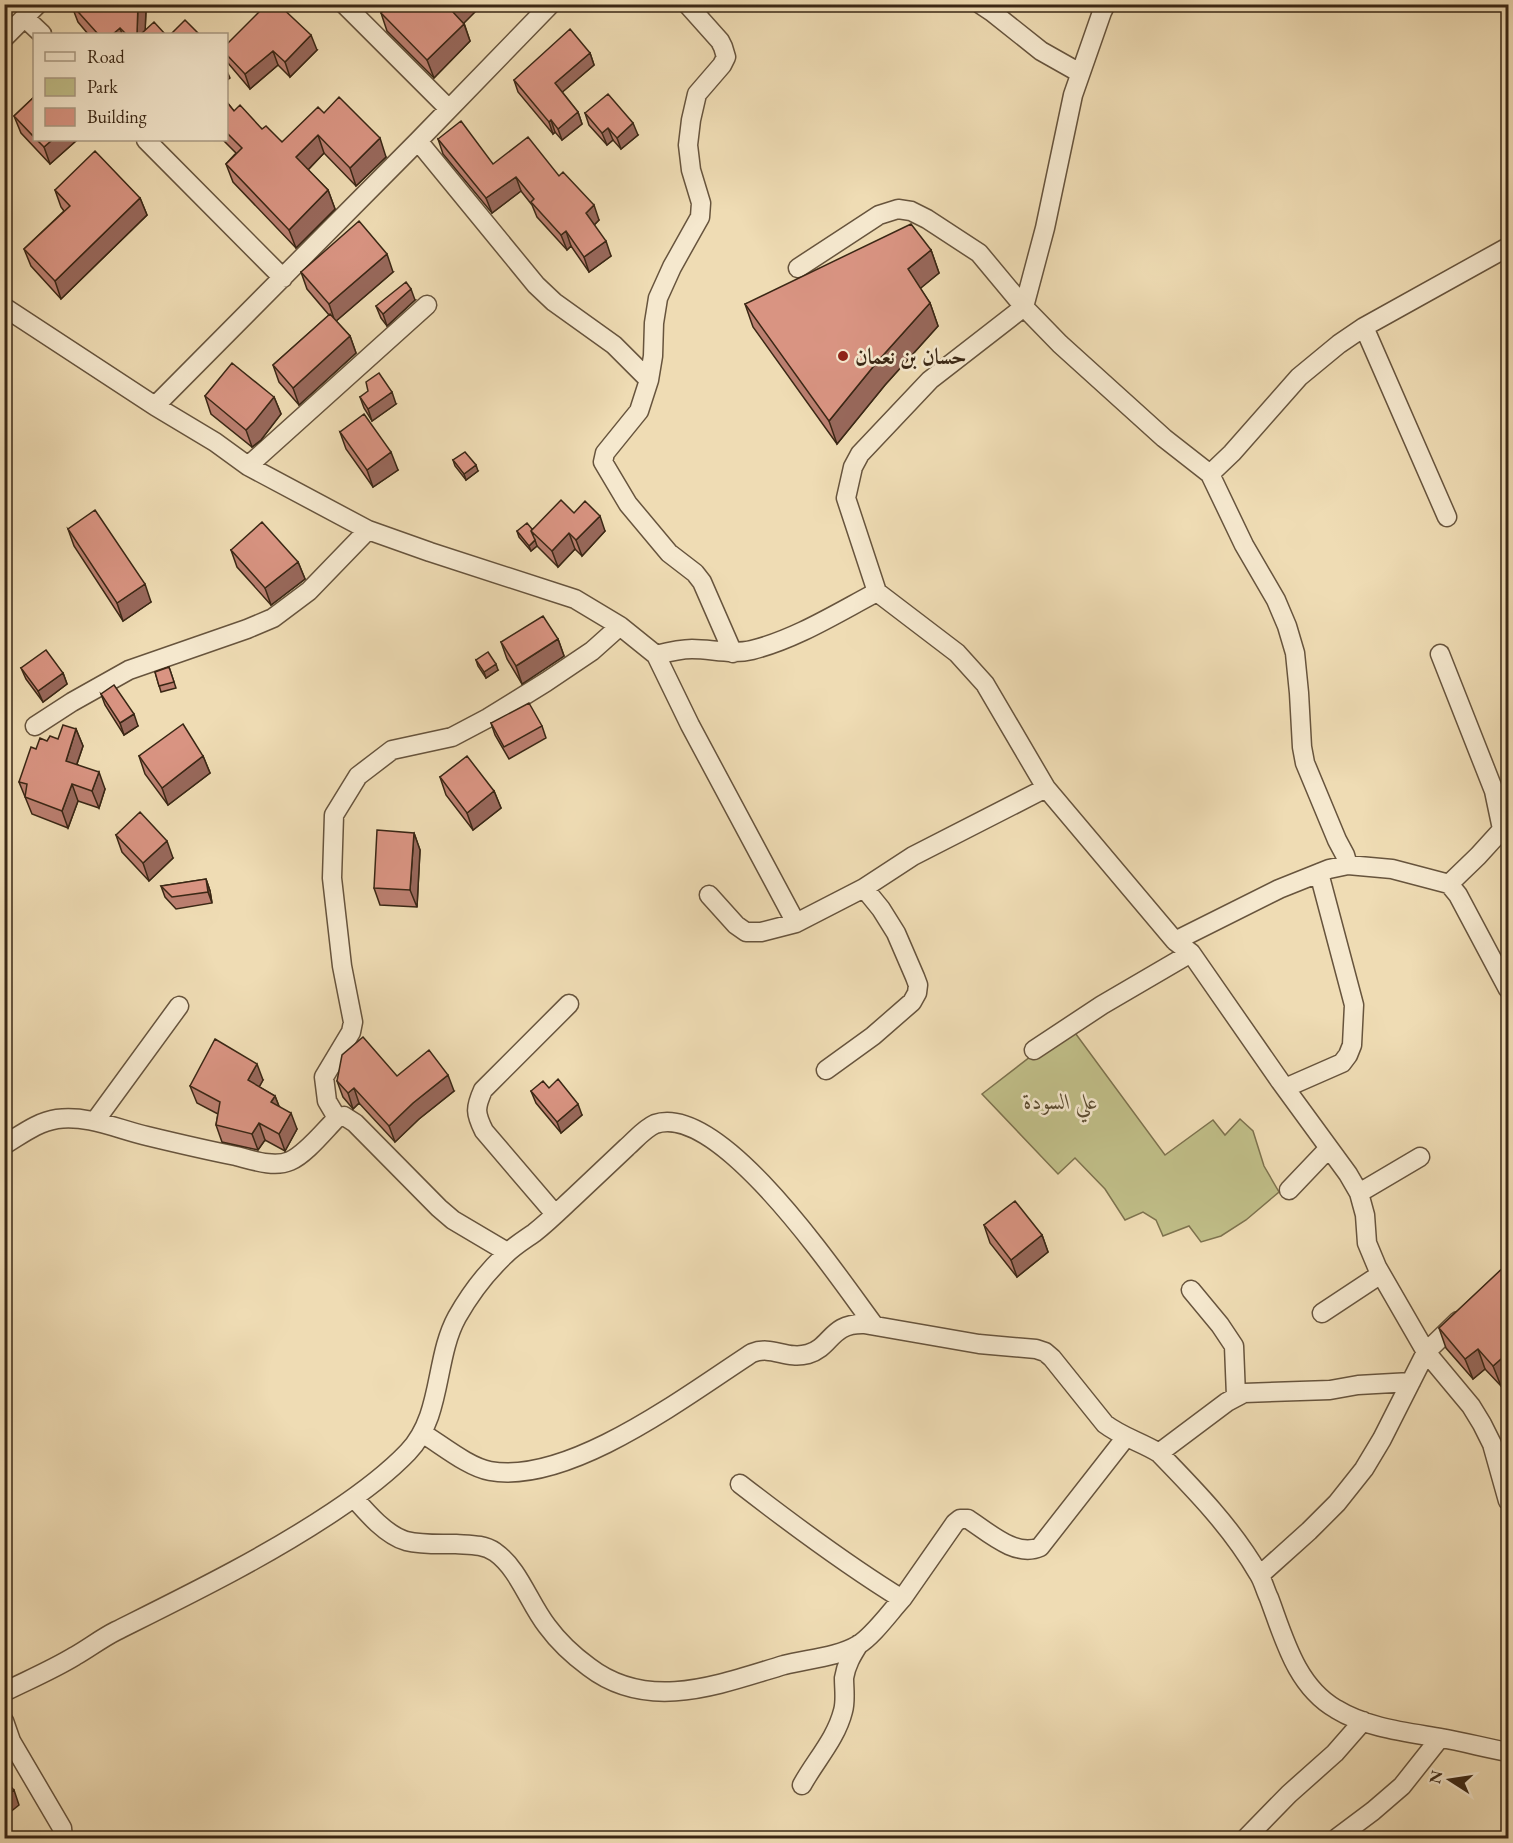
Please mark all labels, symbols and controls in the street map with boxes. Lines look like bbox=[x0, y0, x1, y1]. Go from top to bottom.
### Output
legend bbox=[33, 33, 228, 141]
text: Road bbox=[87, 45, 126, 68]
text: Park bbox=[87, 75, 118, 98]
text: Building bbox=[87, 105, 147, 128]
place label: حسان بن نعمان bbox=[855, 342, 967, 371]
marker: حسان بن نعمان bbox=[836, 349, 850, 363]
park label: علي السودة bbox=[1023, 1087, 1098, 1123]
north arrow bbox=[1420, 1750, 1480, 1810]
text: N bbox=[1424, 1768, 1447, 1786]

